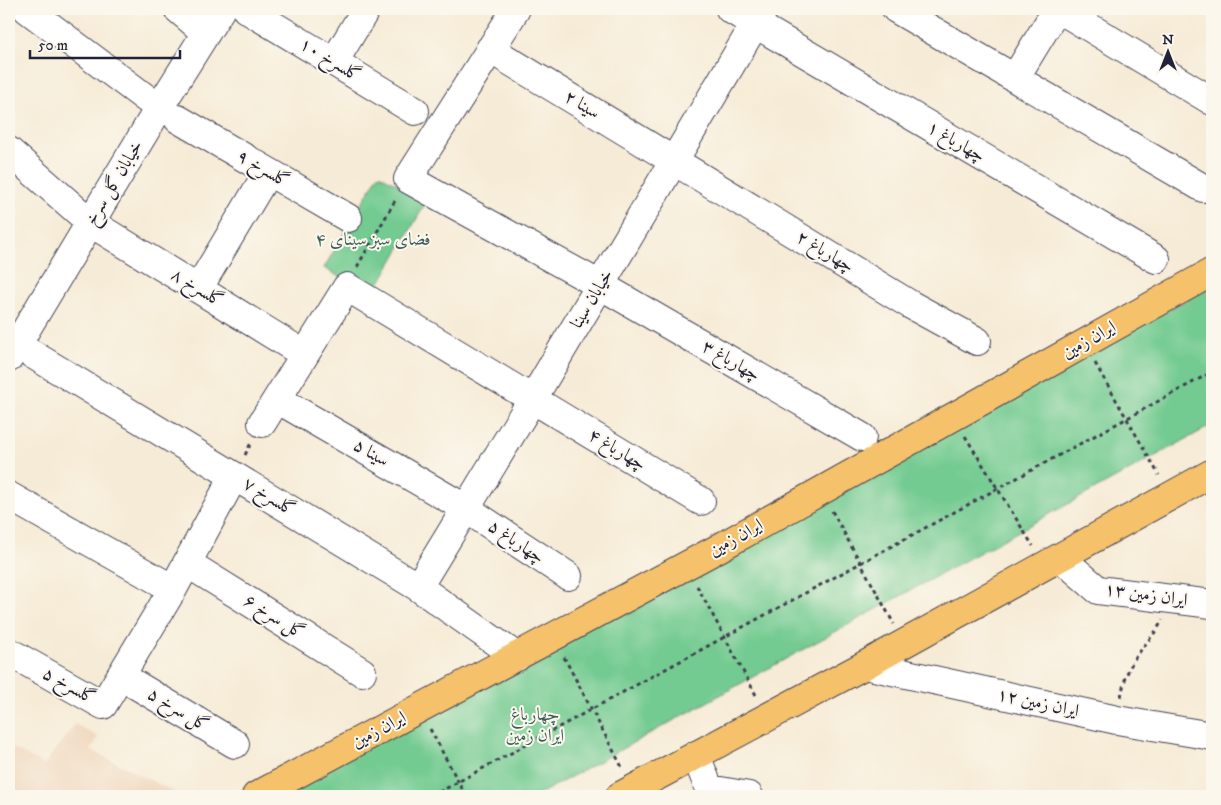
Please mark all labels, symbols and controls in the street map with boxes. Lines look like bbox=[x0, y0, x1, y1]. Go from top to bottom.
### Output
scale bar bbox=[30, 28, 180, 60]
north arrow bbox=[1144, 28, 1194, 78]
text: N bbox=[1162, 31, 1174, 49]
street label: گلسرخ ۱۰ bbox=[293, 32, 365, 90]
text: 50 m bbox=[38, 36, 68, 55]
street label: سینا ۲ bbox=[560, 86, 604, 124]
street label: چهارباغ ۱ bbox=[922, 117, 989, 170]
street label: خیابان گل سرخ bbox=[79, 136, 151, 232]
street label: گلسرخ ۹ bbox=[231, 144, 294, 196]
street label: چهارباغ ۲ bbox=[791, 226, 858, 280]
park label: فضای سبز سینای ۴ bbox=[315, 229, 431, 251]
street label: گلسرخ ۸ bbox=[165, 263, 228, 316]
street label: خیابان سینا bbox=[566, 265, 618, 333]
street label: ایران زمین bbox=[1058, 316, 1120, 364]
street label: چهارباغ ۳ bbox=[697, 336, 764, 389]
street label: چهارباغ ۴ bbox=[583, 424, 650, 478]
street label: سینا ۵ bbox=[349, 434, 393, 472]
street label: گلسرخ ۷ bbox=[237, 472, 300, 525]
street label: ایران زمین bbox=[705, 514, 767, 562]
street label: چهارباغ ۵ bbox=[482, 515, 548, 571]
street label: ایران زمین ۱۳ bbox=[1103, 578, 1189, 612]
street label: گل سرخ ۶ bbox=[237, 589, 309, 648]
street label: گلسرخ ۵ bbox=[37, 662, 100, 713]
street label: گل سرخ ۵ bbox=[141, 682, 213, 740]
street label: ایران زمین ۱۲ bbox=[995, 684, 1081, 722]
park label: چهارباغ ایران زمین bbox=[506, 704, 564, 747]
street label: ایران زمین bbox=[348, 707, 410, 753]

